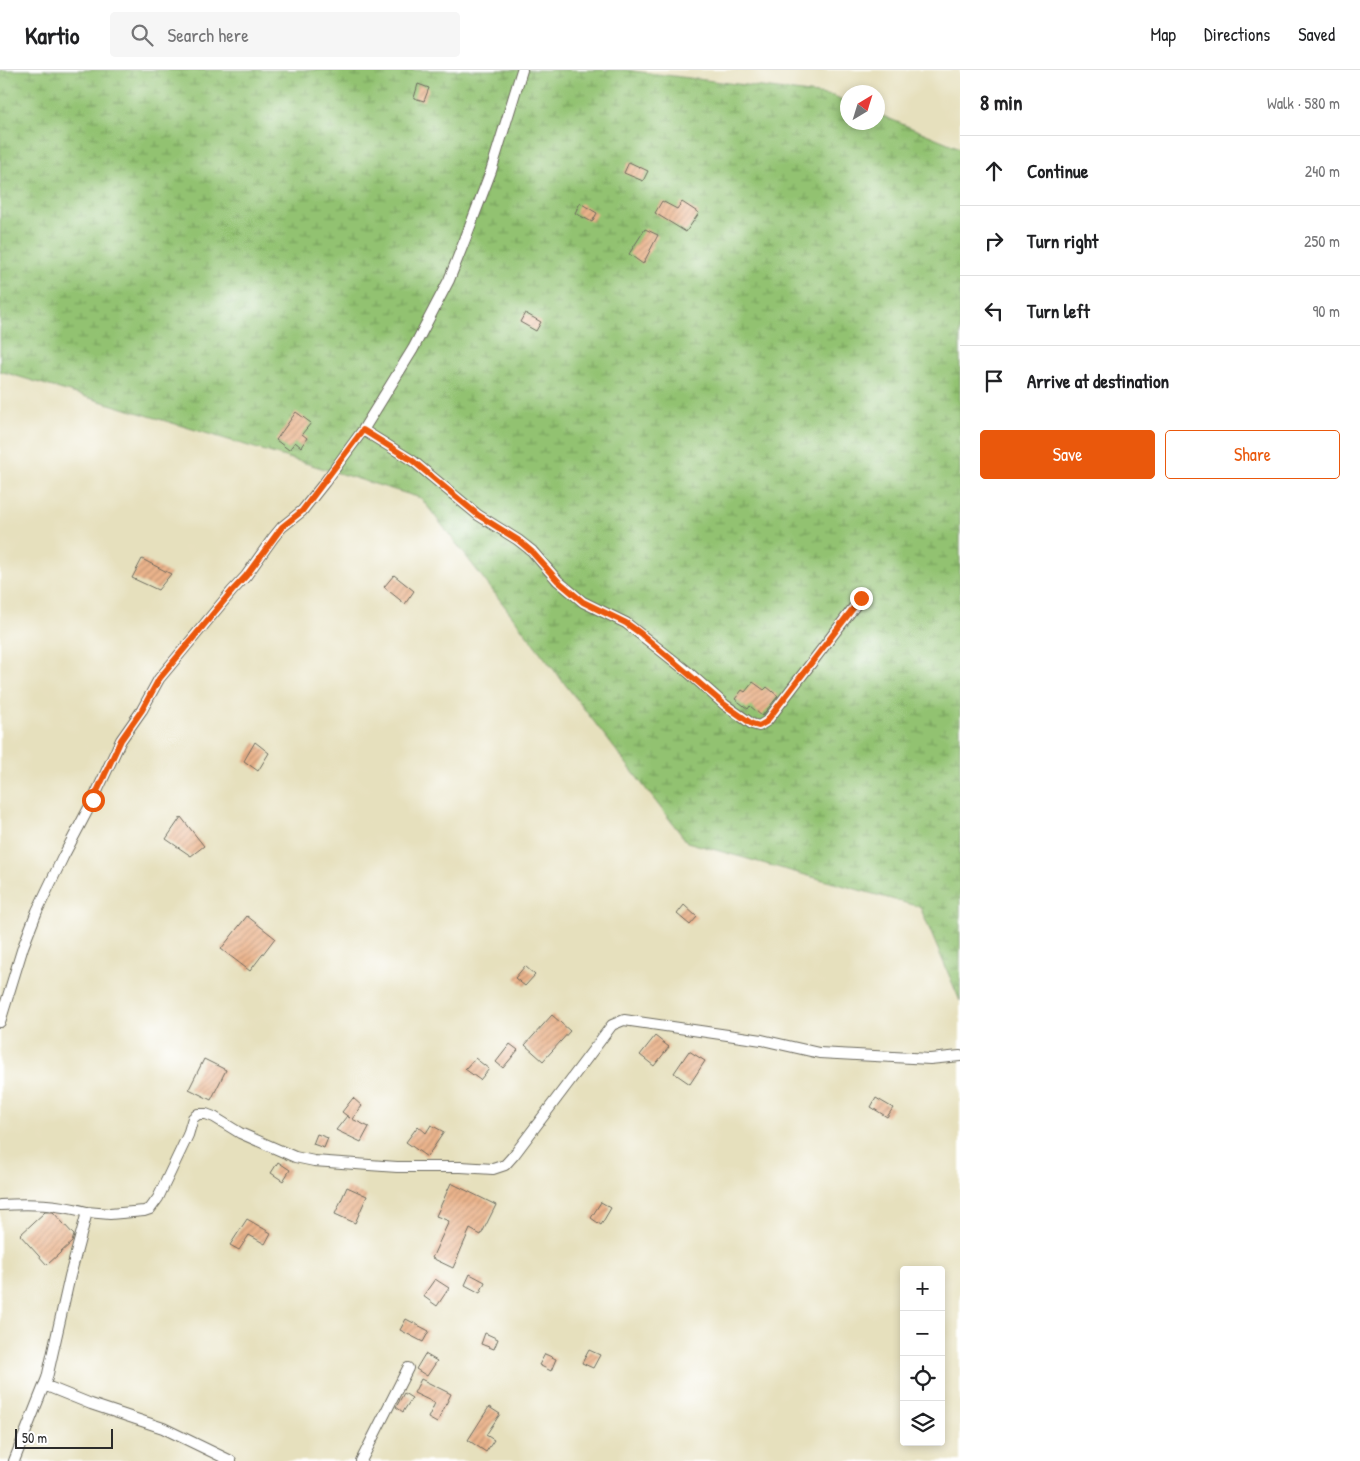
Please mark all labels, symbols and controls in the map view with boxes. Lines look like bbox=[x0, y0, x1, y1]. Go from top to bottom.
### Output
search box bbox=[110, 12, 460, 57]
text: Kartio bbox=[25, 19, 80, 51]
icon: search bbox=[128, 21, 156, 49]
text: Search here bbox=[168, 22, 249, 48]
text: Map bbox=[1151, 22, 1176, 47]
text: Directions bbox=[1204, 22, 1270, 47]
text: Saved bbox=[1298, 22, 1335, 47]
north arrow bbox=[840, 85, 885, 130]
text: 8 min bbox=[980, 88, 1022, 117]
text: Walk · 580 m bbox=[1267, 92, 1340, 114]
icon: ahead bbox=[980, 157, 1008, 185]
text: Continue bbox=[1027, 158, 1088, 184]
text: 240 m bbox=[1305, 160, 1340, 182]
icon: right bbox=[980, 227, 1008, 255]
text: Turn right bbox=[1027, 228, 1098, 254]
text: 250 m bbox=[1304, 230, 1340, 252]
icon: left bbox=[980, 297, 1008, 325]
text: Turn left bbox=[1027, 298, 1090, 324]
text: 90 m bbox=[1312, 300, 1340, 322]
icon: arrive bbox=[980, 367, 1008, 395]
text: Arrive at destination bbox=[1027, 368, 1169, 394]
button: Save bbox=[980, 430, 1155, 479]
button: Share bbox=[1165, 430, 1340, 479]
route end bbox=[850, 587, 873, 610]
route start bbox=[82, 789, 105, 812]
map controls bbox=[900, 1266, 945, 1446]
button: + bbox=[900, 1266, 945, 1311]
button: − bbox=[900, 1311, 945, 1356]
button: locate bbox=[900, 1356, 945, 1401]
button: layers bbox=[900, 1401, 945, 1446]
scale bar bbox=[15, 1426, 112, 1449]
text: 50 m bbox=[22, 1428, 47, 1447]

